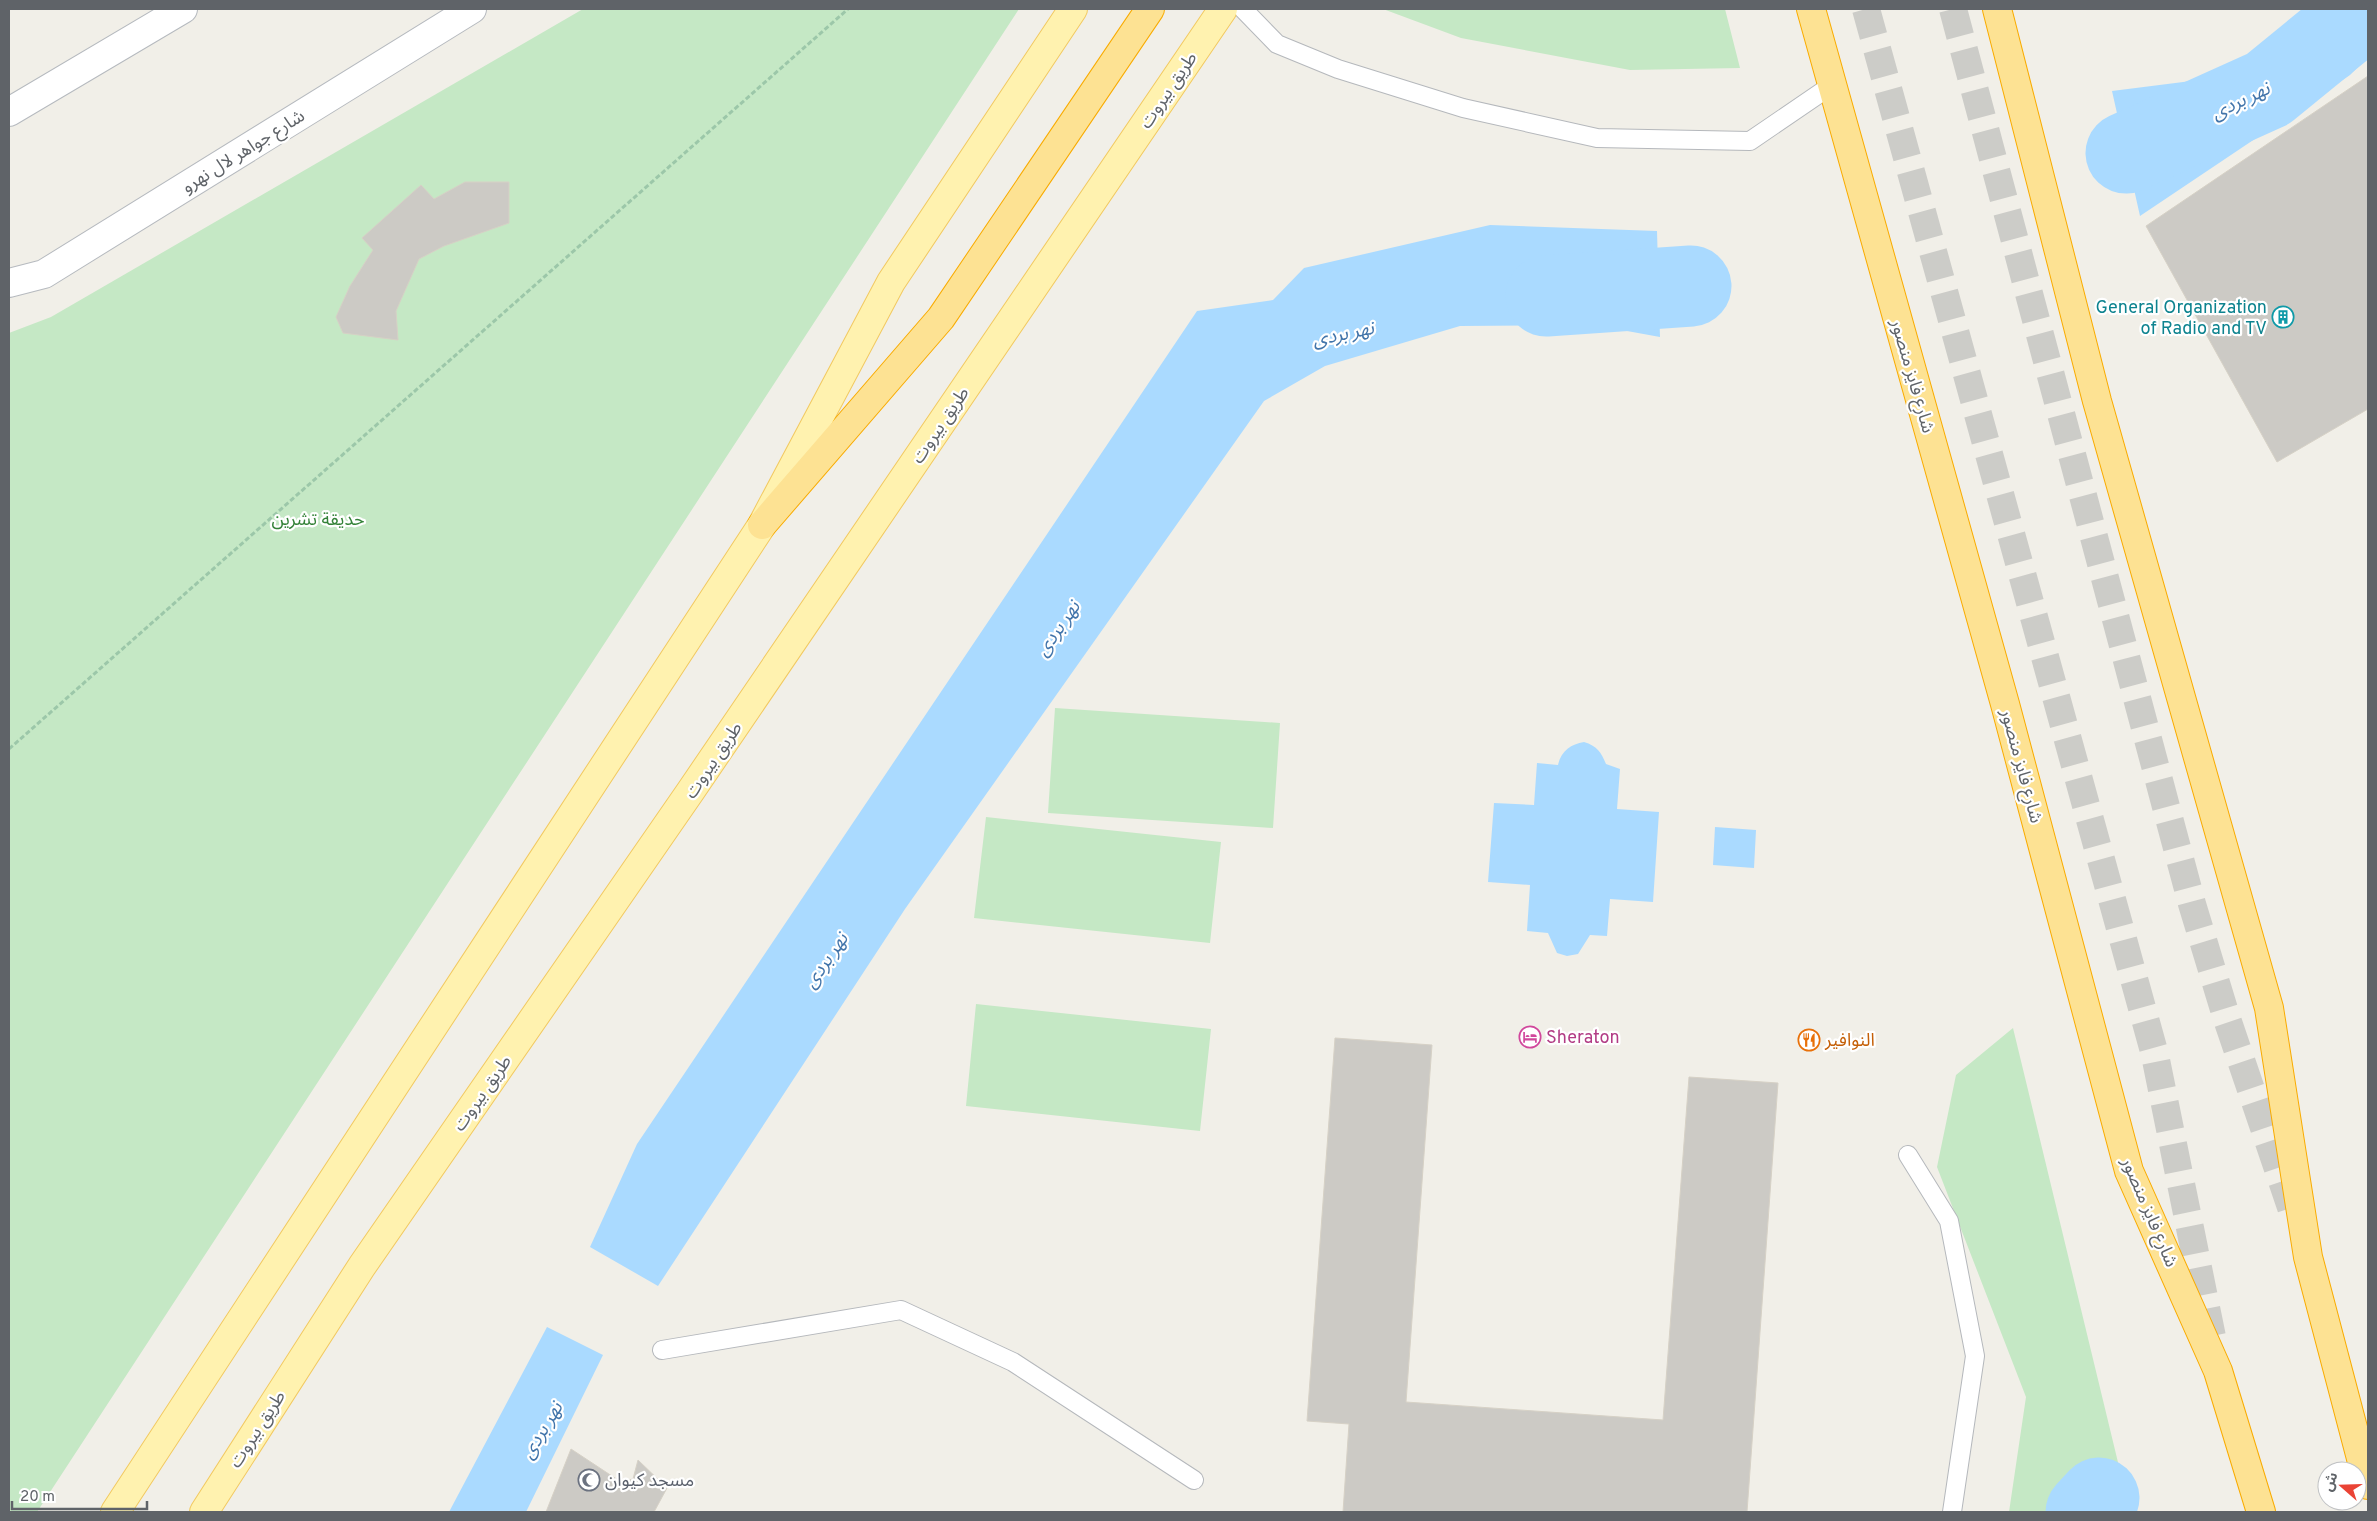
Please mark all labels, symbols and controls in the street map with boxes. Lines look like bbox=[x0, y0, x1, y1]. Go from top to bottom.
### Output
street label: طريق بيروت bbox=[1135, 48, 1203, 134]
water label: نهر بردى bbox=[2208, 77, 2276, 126]
street label: شارع جواهر لال نهرو bbox=[178, 105, 310, 200]
place label: General Organization of Radio and TV bbox=[2096, 297, 2267, 341]
building icon: General Organization of Radio and TV bbox=[2271, 305, 2295, 329]
water label: نهر بردى bbox=[1311, 316, 1378, 353]
street label: شارع فايز منصور bbox=[1883, 316, 1939, 436]
street label: طريق بيروت bbox=[907, 383, 975, 469]
park label: حديقة تشرين bbox=[271, 509, 365, 532]
water label: نهر بردى bbox=[1031, 595, 1087, 661]
street label: شارع فايز منصور bbox=[1993, 706, 2047, 826]
street label: طريق بيروت bbox=[680, 718, 748, 804]
water label: نهر بردى bbox=[799, 927, 855, 993]
hotel icon: Sheraton bbox=[1518, 1025, 1542, 1049]
place label: Sheraton bbox=[1546, 1027, 1620, 1050]
restaurant icon: النوافير bbox=[1797, 1028, 1821, 1052]
place label: النوافير bbox=[1824, 1030, 1875, 1053]
street label: طريق بيروت bbox=[449, 1051, 518, 1136]
street label: شارع فايز منصور bbox=[2114, 1153, 2182, 1271]
street label: طريق بيروت bbox=[225, 1387, 292, 1473]
water label: نهر بردى bbox=[516, 1397, 570, 1464]
north arrow bbox=[2317, 1461, 2367, 1511]
mosque icon: مسجد كيوان bbox=[577, 1468, 601, 1492]
place label: مسجد كيوان bbox=[605, 1470, 694, 1493]
text: ش bbox=[2320, 1470, 2342, 1494]
scale bar bbox=[12, 1478, 148, 1510]
text: 20 m bbox=[20, 1488, 55, 1507]

